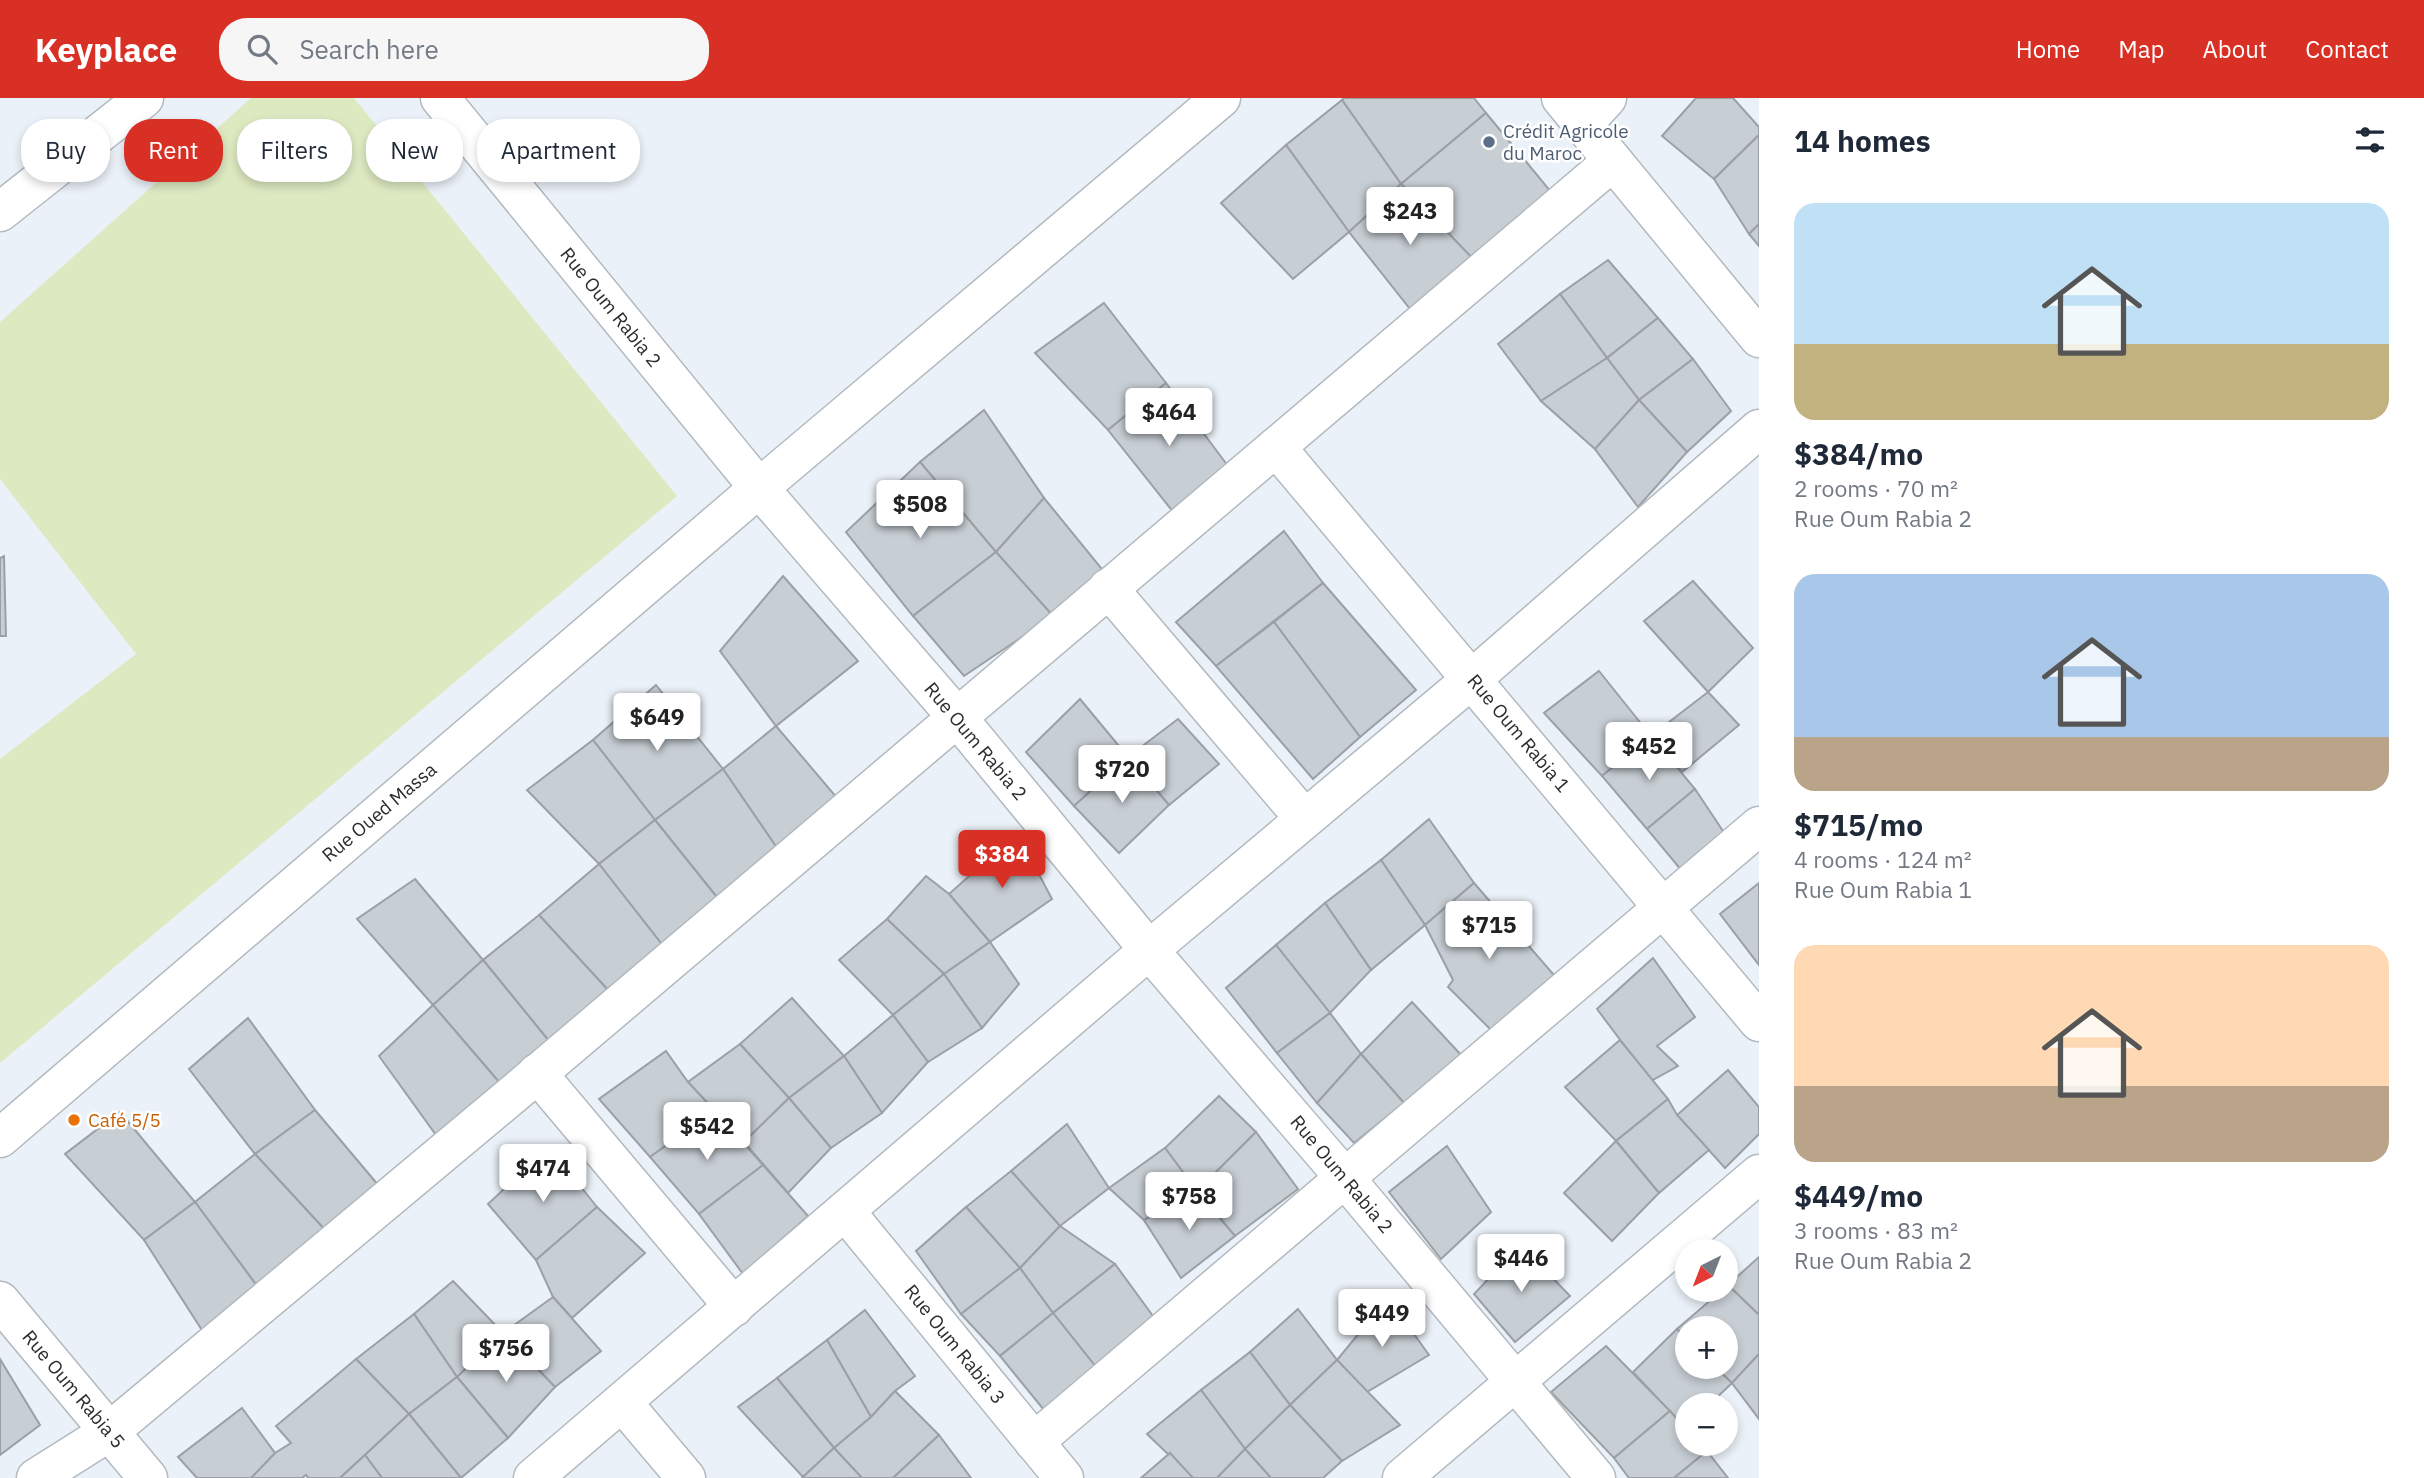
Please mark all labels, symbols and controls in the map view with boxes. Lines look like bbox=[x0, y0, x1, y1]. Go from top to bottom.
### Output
search box bbox=[219, 18, 709, 81]
text: Keyplace bbox=[35, 28, 177, 71]
icon: search bbox=[243, 30, 281, 68]
text: Search here bbox=[299, 32, 439, 66]
text: Home bbox=[2016, 33, 2080, 65]
text: Map bbox=[2118, 33, 2164, 65]
text: About bbox=[2202, 33, 2267, 65]
text: Contact bbox=[2305, 33, 2389, 65]
chip: Buy bbox=[21, 119, 110, 182]
chip: Rent bbox=[124, 119, 223, 182]
chip: Filters bbox=[237, 119, 352, 182]
chip: New bbox=[366, 119, 463, 182]
chip: Apartment bbox=[477, 119, 640, 182]
place label: Crédit Agricole du Maroc bbox=[1503, 119, 1629, 165]
text: 14 homes bbox=[1794, 121, 1931, 160]
icon: filters bbox=[2351, 121, 2389, 159]
marker: Crédit Agricole du Maroc bbox=[1481, 134, 1497, 150]
pin: $243 bbox=[1369, 188, 1451, 247]
text: $243 bbox=[1382, 195, 1438, 225]
street label: Rue Oum Rabia 2 bbox=[555, 242, 667, 372]
icon: home bbox=[2029, 248, 2155, 374]
pin: $464 bbox=[1128, 388, 1210, 448]
text: $464 bbox=[1141, 396, 1197, 426]
text: $384/mo bbox=[1794, 434, 1923, 473]
text: 2 rooms · 70 m² bbox=[1794, 473, 1958, 503]
pin: $508 bbox=[879, 480, 961, 540]
text: $508 bbox=[892, 488, 948, 518]
text: Rue Oum Rabia 2 bbox=[1794, 503, 1972, 533]
icon: home bbox=[2029, 619, 2155, 745]
street label: Rue Oum Rabia 1 bbox=[1463, 669, 1575, 797]
street label: Rue Oum Rabia 2 bbox=[920, 677, 1032, 805]
pin: $649 bbox=[616, 694, 698, 753]
text: $649 bbox=[629, 701, 685, 731]
pin: $452 bbox=[1608, 722, 1690, 782]
text: $452 bbox=[1621, 730, 1677, 760]
pin: $720 bbox=[1081, 746, 1163, 805]
text: $720 bbox=[1094, 753, 1150, 783]
street label: Rue Oued Massa bbox=[317, 757, 441, 867]
text: $715/mo bbox=[1794, 805, 1923, 844]
pin: $384 bbox=[961, 830, 1043, 890]
text: $384 bbox=[974, 838, 1030, 868]
text: 4 rooms · 124 m² bbox=[1794, 844, 1972, 874]
text: Rue Oum Rabia 1 bbox=[1794, 874, 1972, 904]
pin: $715 bbox=[1448, 902, 1530, 961]
text: $715 bbox=[1461, 909, 1517, 939]
icon: home bbox=[2029, 990, 2155, 1116]
pin: $542 bbox=[666, 1102, 748, 1162]
place label: Café 5/5 bbox=[88, 1108, 161, 1132]
text: $542 bbox=[679, 1110, 735, 1140]
street label: Rue Oum Rabia 2 bbox=[1286, 1110, 1398, 1238]
marker: Café 5/5 bbox=[66, 1112, 82, 1128]
pin: $474 bbox=[502, 1144, 584, 1204]
text: $474 bbox=[515, 1152, 571, 1182]
pin: $758 bbox=[1148, 1172, 1230, 1232]
text: $449/mo bbox=[1794, 1176, 1923, 1215]
text: $758 bbox=[1161, 1180, 1217, 1210]
text: 3 rooms · 83 m² bbox=[1794, 1215, 1958, 1245]
pin: $446 bbox=[1480, 1234, 1562, 1294]
north arrow bbox=[1675, 1239, 1738, 1302]
map controls bbox=[1675, 1239, 1738, 1456]
text: $446 bbox=[1493, 1242, 1549, 1272]
text: Rue Oum Rabia 2 bbox=[1794, 1245, 1972, 1275]
street label: Rue Oum Rabia 3 bbox=[899, 1279, 1011, 1409]
pin: $449 bbox=[1341, 1290, 1423, 1349]
text: $449 bbox=[1354, 1297, 1410, 1327]
button: + bbox=[1675, 1316, 1738, 1379]
pin: $756 bbox=[465, 1324, 547, 1384]
street label: Rue Oum Rabia 5 bbox=[18, 1325, 130, 1453]
text: $756 bbox=[478, 1332, 534, 1362]
button: − bbox=[1675, 1393, 1738, 1456]

